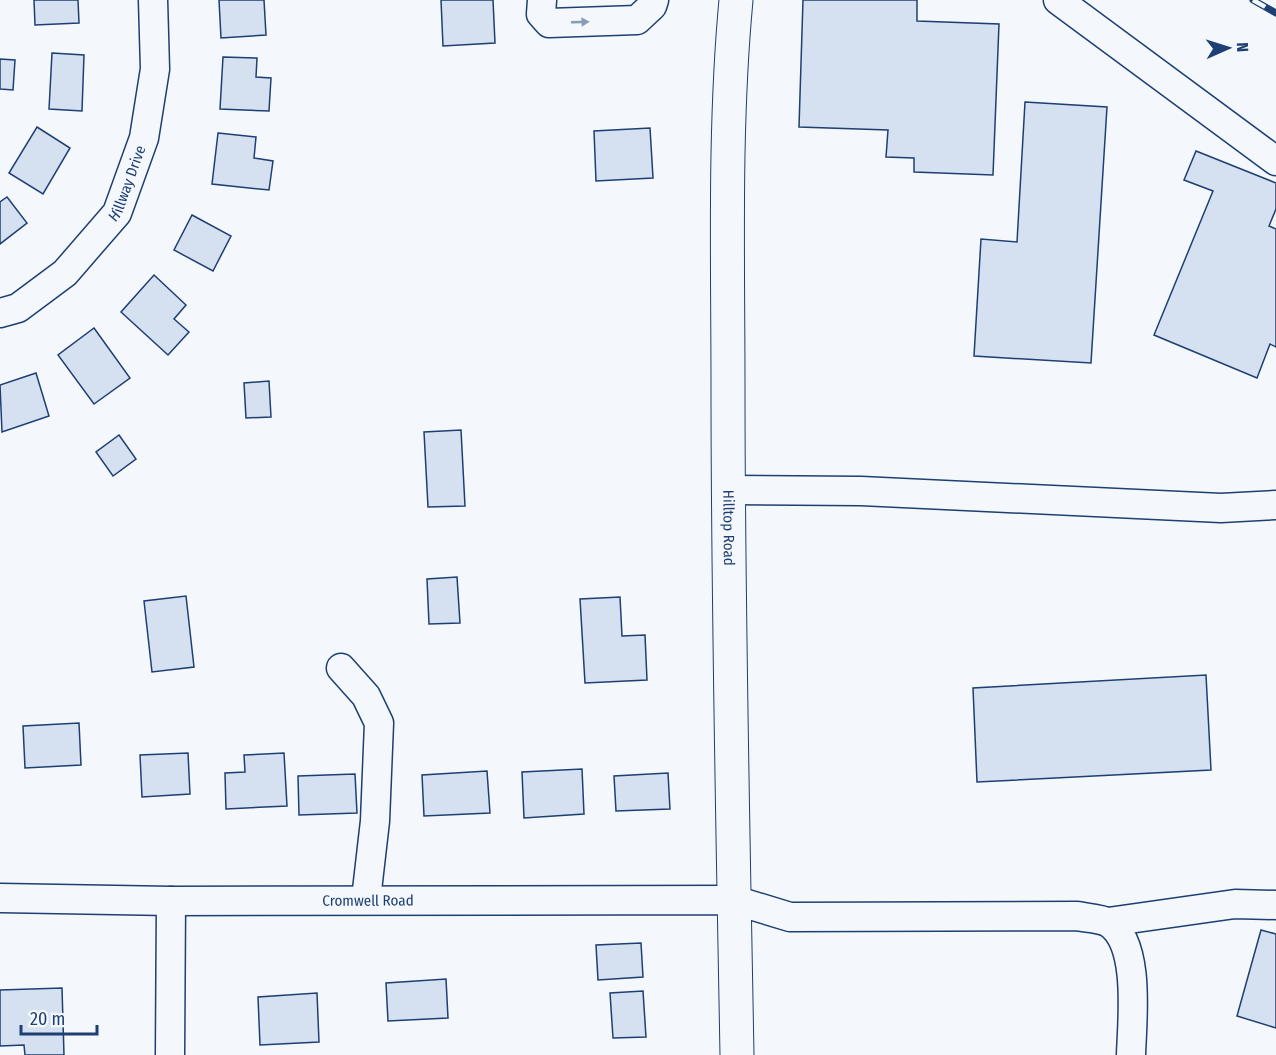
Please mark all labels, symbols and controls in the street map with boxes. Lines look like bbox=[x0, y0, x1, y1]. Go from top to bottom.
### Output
one-way arrow bbox=[571, 17, 590, 27]
north arrow bbox=[1198, 18, 1258, 78]
text: N bbox=[1233, 42, 1252, 53]
street label: Hillway Drive bbox=[105, 143, 150, 225]
street label: Hilltop Road bbox=[719, 490, 738, 566]
street label: Cromwell Road bbox=[322, 892, 414, 910]
scale bar bbox=[21, 998, 98, 1036]
text: 20 m bbox=[30, 1008, 65, 1030]

